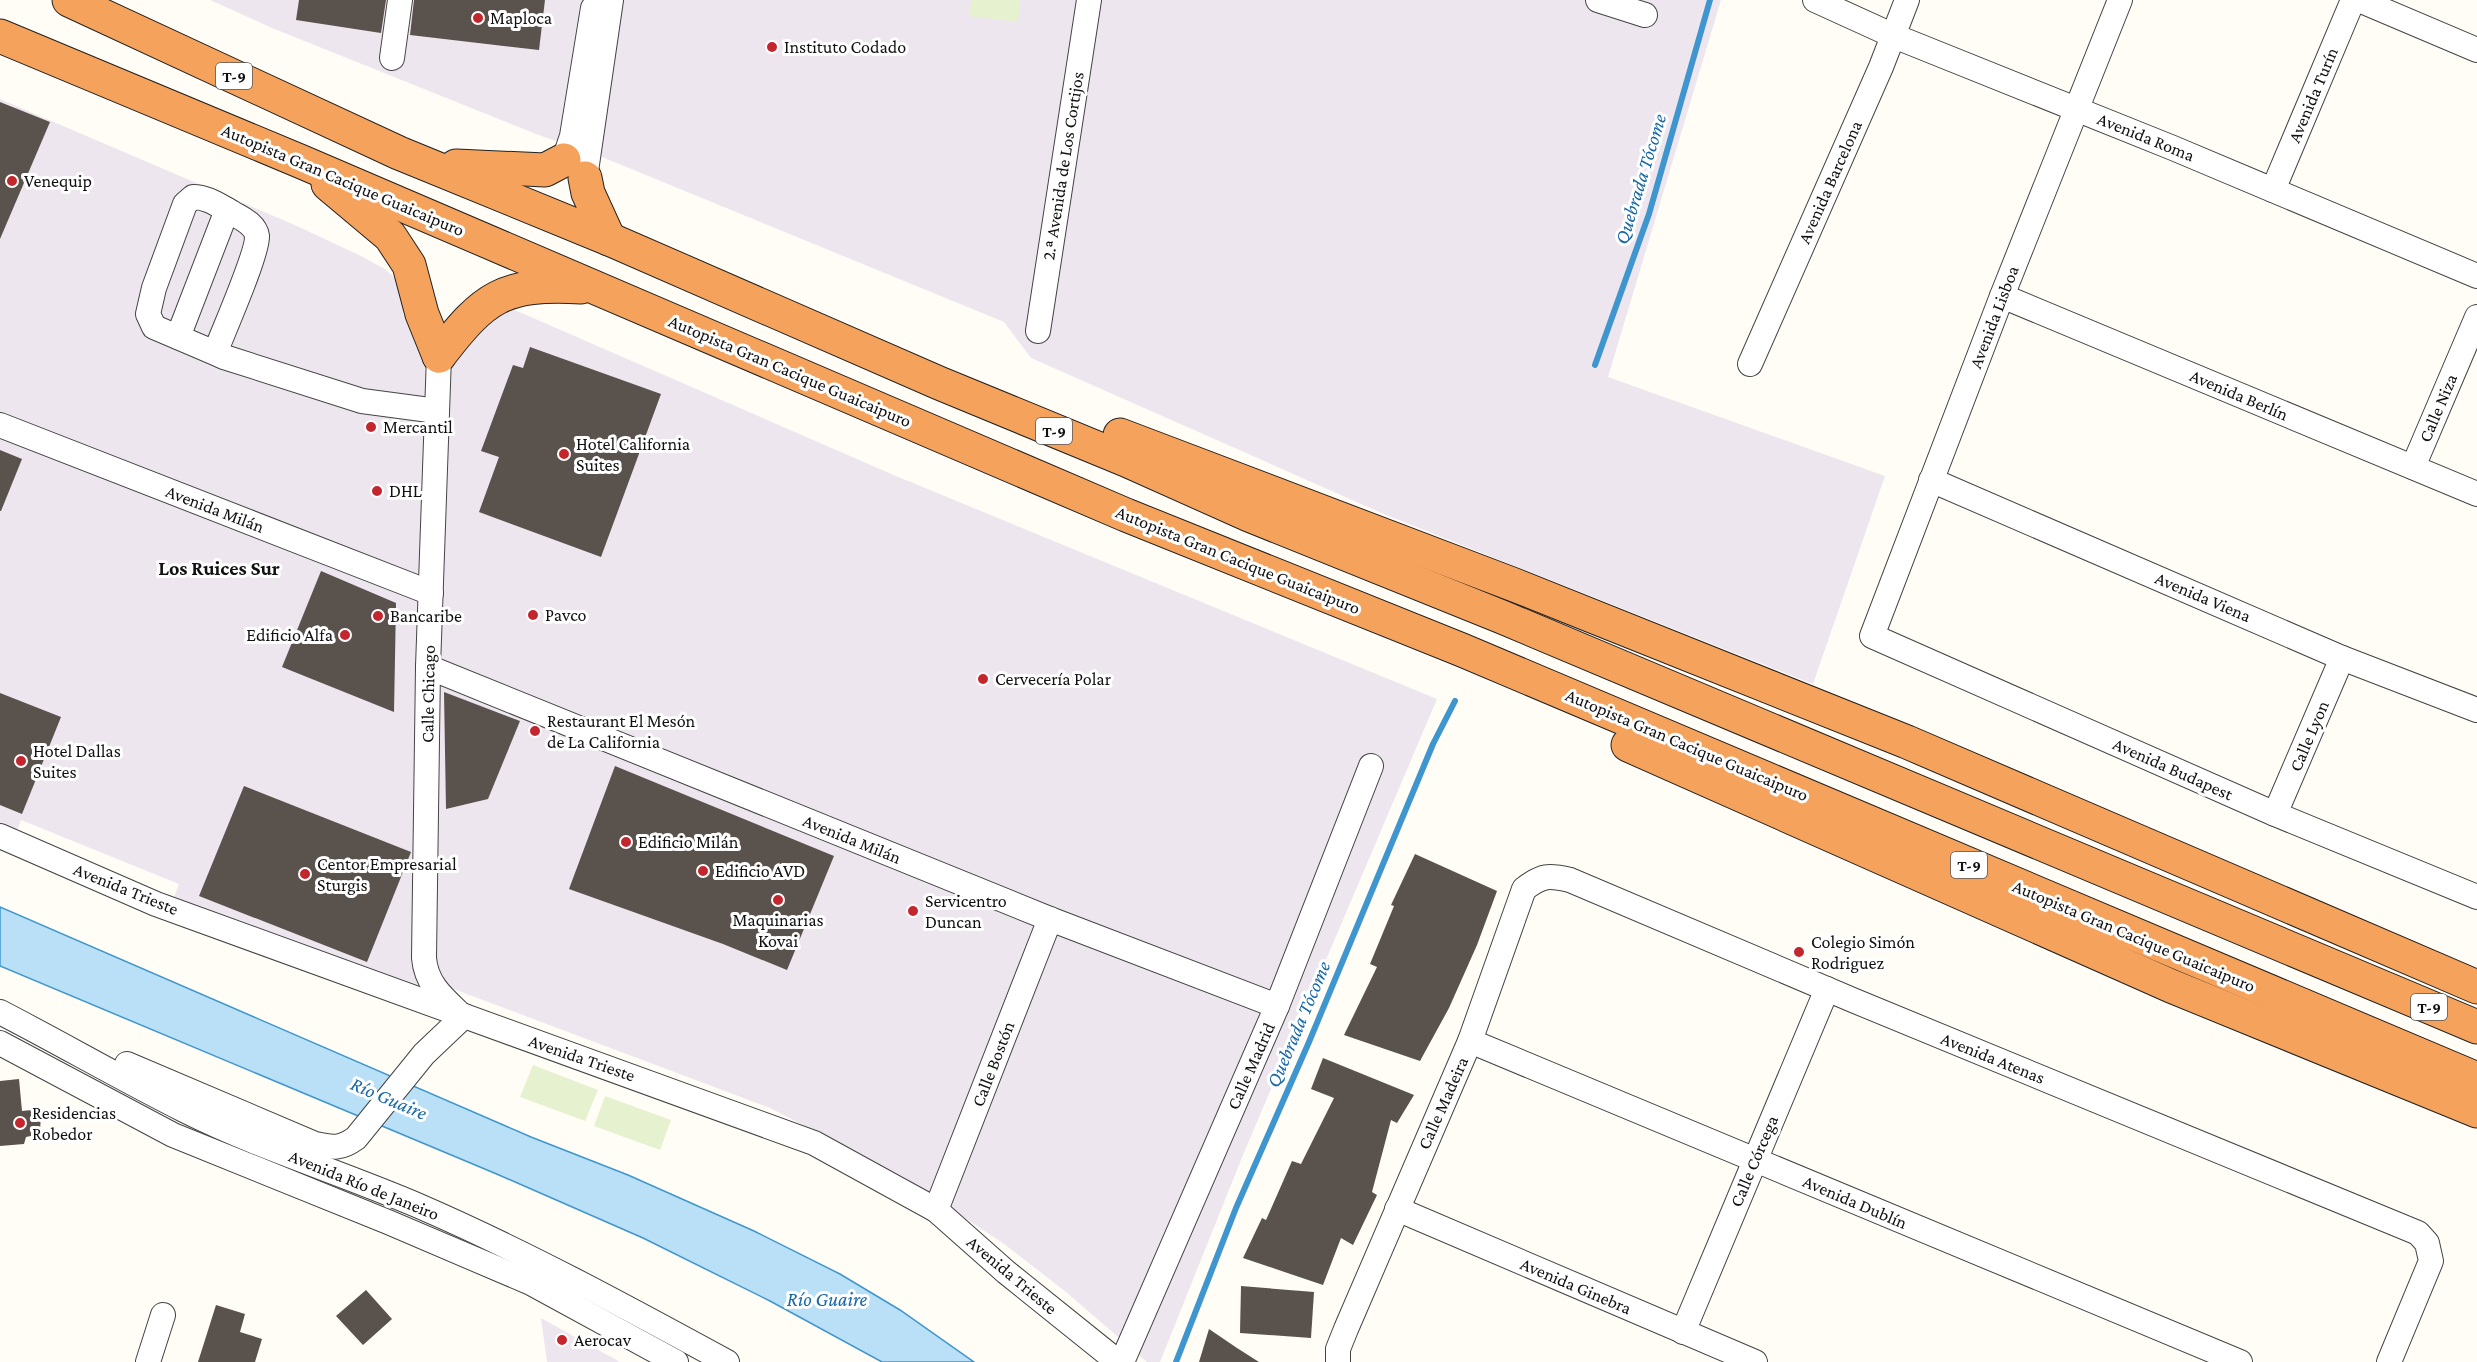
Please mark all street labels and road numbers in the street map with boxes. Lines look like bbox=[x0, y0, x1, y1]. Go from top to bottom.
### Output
street label: Avenida Turín bbox=[2284, 44, 2342, 146]
road number: T-9 bbox=[216, 63, 252, 89]
street label: 2.ª Avenida de Los Cortijos bbox=[1038, 70, 1089, 262]
street label: Avenida Roma bbox=[2095, 108, 2197, 166]
street label: Avenida Barcelona bbox=[1794, 117, 1866, 247]
street label: Autopista Gran Cacique Guaicaipuro bbox=[219, 120, 467, 240]
street label: Avenida Lisboa bbox=[1965, 263, 2023, 371]
street label: Autopista Gran Cacique Guaicaipuro bbox=[666, 311, 914, 431]
street label: Avenida Berlín bbox=[2187, 365, 2291, 425]
street label: Calle Niza bbox=[2415, 371, 2461, 445]
road number: T-9 bbox=[1036, 418, 1072, 444]
street label: Avenida Milán bbox=[163, 481, 267, 537]
street label: Autopista Gran Cacique Guaicaipuro bbox=[1113, 502, 1363, 618]
street label: Avenida Viena bbox=[2152, 568, 2254, 626]
street label: Calle Chicago bbox=[417, 645, 439, 743]
street label: Autopista Gran Cacique Guaicaipuro bbox=[1563, 685, 1811, 805]
street label: Calle Lyon bbox=[2285, 697, 2333, 774]
street label: Avenida Budapest bbox=[2110, 734, 2237, 805]
street label: Avenida Milán bbox=[800, 810, 904, 868]
road number: T-9 bbox=[1951, 852, 1987, 878]
street label: Avenida Trieste bbox=[71, 859, 181, 919]
street label: Autopista Gran Cacique Guaicaipuro bbox=[2010, 876, 2258, 996]
road number: T-9 bbox=[2411, 994, 2447, 1020]
street label: Calle Bostón bbox=[968, 1018, 1019, 1110]
street label: Calle Madrid bbox=[1223, 1019, 1279, 1113]
street label: Avenida Atenas bbox=[1938, 1028, 2048, 1088]
street label: Avenida Trieste bbox=[526, 1030, 638, 1086]
street label: Calle Madeira bbox=[1414, 1054, 1472, 1152]
street label: Calle Córcega bbox=[1726, 1112, 1782, 1210]
street label: Avenida Río de Janeiro bbox=[286, 1146, 442, 1224]
street label: Avenida Dublín bbox=[1800, 1171, 1910, 1233]
street label: Avenida Trieste bbox=[963, 1232, 1061, 1318]
street label: Avenida Ginebra bbox=[1517, 1254, 1635, 1318]

